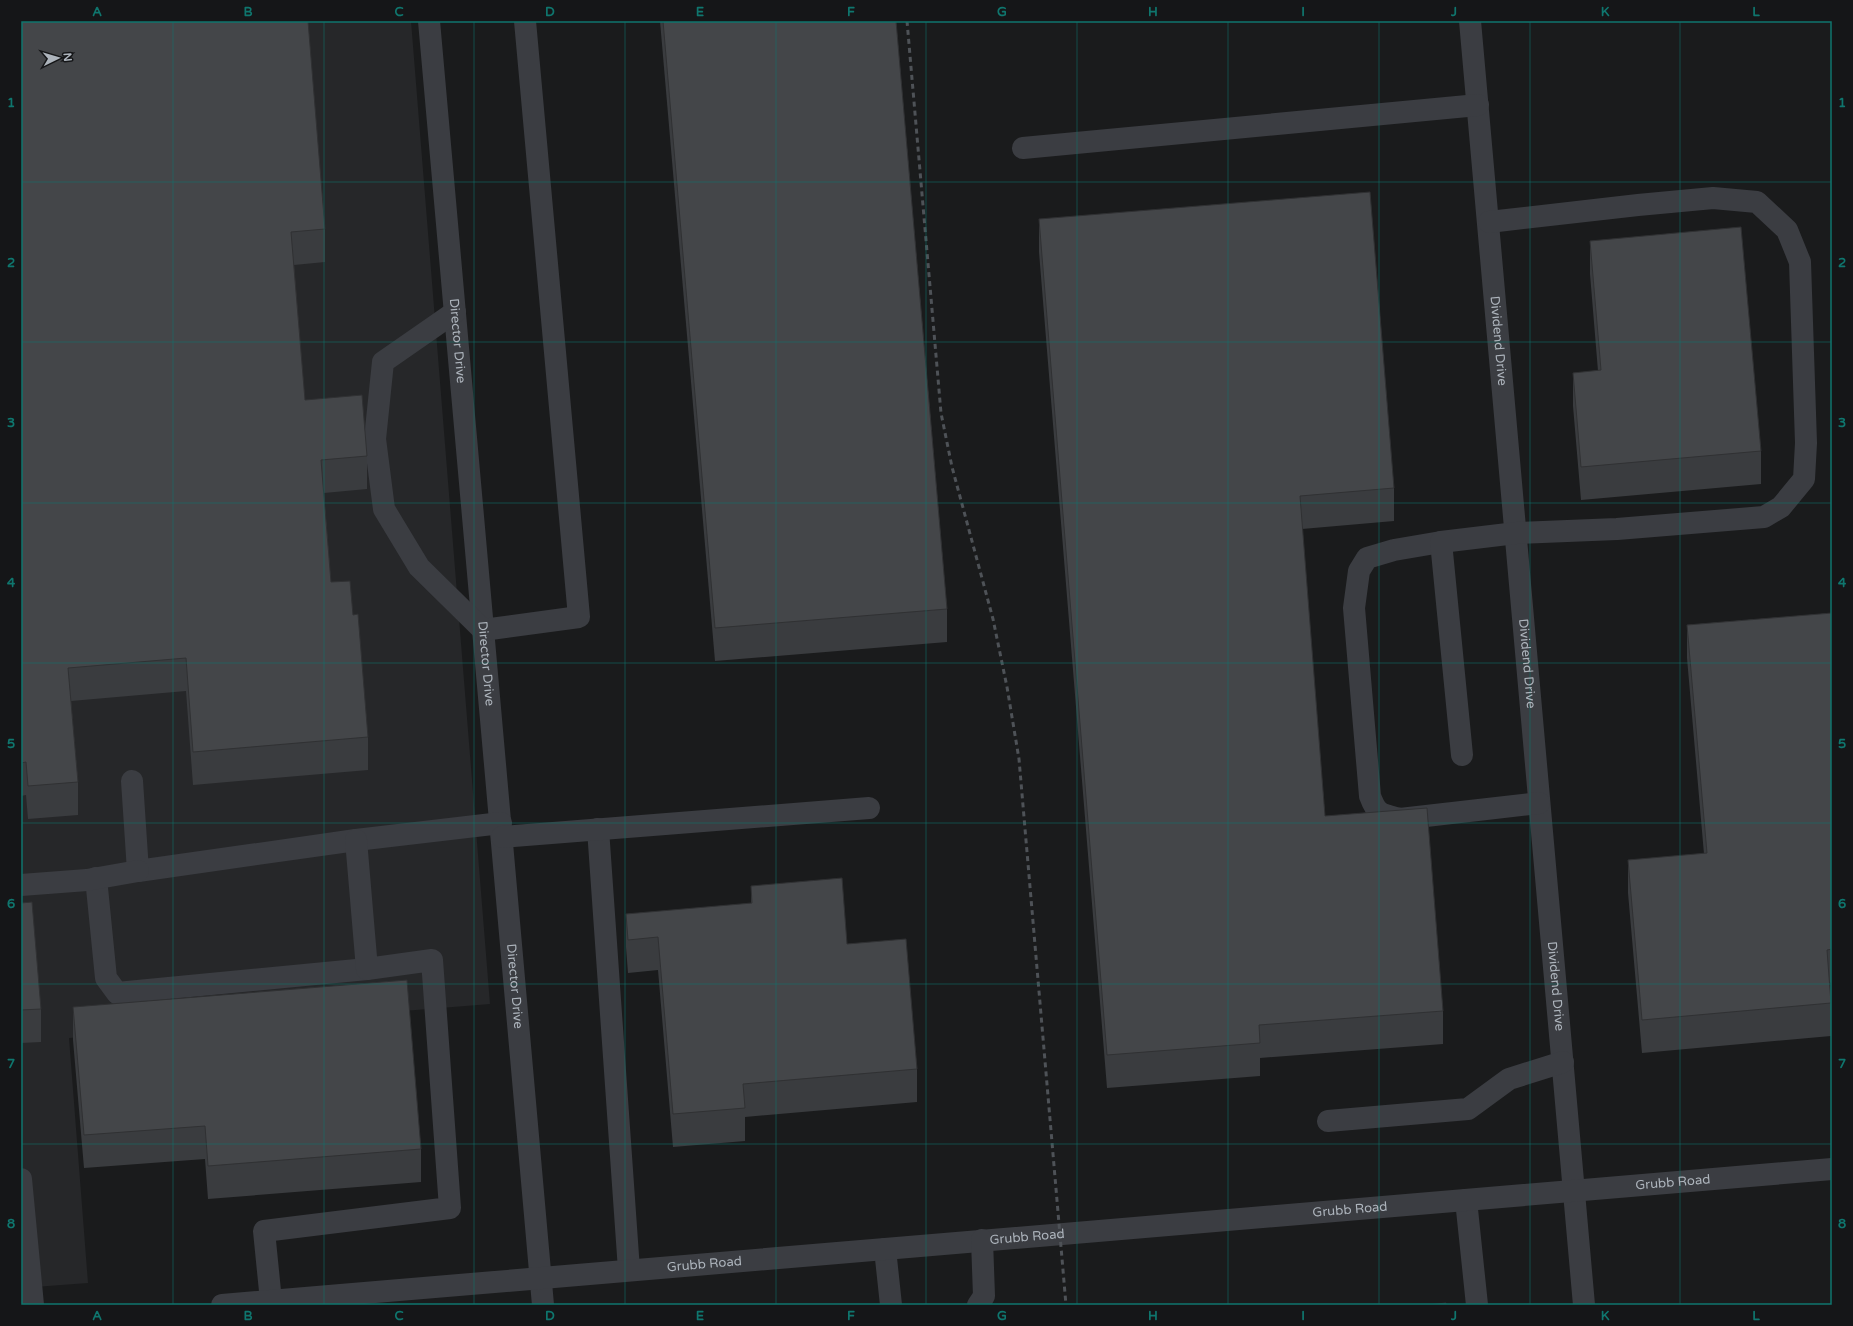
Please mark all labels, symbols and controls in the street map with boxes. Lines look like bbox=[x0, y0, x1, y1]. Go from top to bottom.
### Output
text: A bbox=[92, 4, 102, 20]
text: B bbox=[243, 4, 253, 20]
text: C bbox=[394, 4, 404, 20]
text: D bbox=[545, 4, 555, 20]
text: E bbox=[696, 4, 704, 20]
text: F bbox=[847, 4, 855, 20]
text: G bbox=[997, 4, 1007, 20]
text: H bbox=[1148, 4, 1158, 20]
text: I bbox=[1301, 4, 1305, 20]
text: J bbox=[1450, 4, 1457, 20]
text: K bbox=[1601, 4, 1610, 20]
text: L bbox=[1752, 4, 1760, 20]
north arrow bbox=[38, 38, 78, 78]
text: N bbox=[61, 52, 74, 62]
text: 1 bbox=[7, 95, 15, 111]
text: 1 bbox=[1838, 95, 1846, 111]
text: 2 bbox=[7, 255, 15, 271]
text: 2 bbox=[1838, 255, 1846, 271]
street label: Dividend Drive bbox=[1486, 295, 1510, 386]
street label: Director Drive bbox=[446, 298, 469, 384]
text: 3 bbox=[7, 415, 15, 431]
text: 3 bbox=[1838, 415, 1846, 431]
text: 4 bbox=[7, 575, 16, 591]
text: 4 bbox=[1838, 575, 1847, 591]
street label: Dividend Drive bbox=[1515, 618, 1539, 709]
street label: Director Drive bbox=[474, 620, 498, 707]
text: 5 bbox=[7, 736, 15, 752]
text: 5 bbox=[1838, 736, 1846, 752]
text: 6 bbox=[7, 896, 15, 912]
text: 6 bbox=[1838, 896, 1846, 912]
street label: Dividend Drive bbox=[1544, 941, 1568, 1032]
street label: Director Drive bbox=[503, 943, 526, 1029]
text: 7 bbox=[7, 1056, 15, 1072]
text: 7 bbox=[1838, 1056, 1846, 1072]
street label: Grubb Road bbox=[1635, 1171, 1711, 1194]
street label: Grubb Road bbox=[1312, 1199, 1388, 1221]
text: 8 bbox=[7, 1216, 15, 1232]
text: 8 bbox=[1838, 1216, 1846, 1232]
street label: Grubb Road bbox=[989, 1226, 1065, 1248]
street label: Grubb Road bbox=[666, 1253, 742, 1275]
text: A bbox=[92, 1308, 102, 1324]
text: B bbox=[243, 1308, 253, 1324]
text: C bbox=[394, 1308, 404, 1324]
text: D bbox=[545, 1308, 555, 1324]
text: E bbox=[696, 1308, 704, 1324]
text: F bbox=[847, 1308, 855, 1324]
text: G bbox=[997, 1308, 1007, 1324]
text: H bbox=[1148, 1308, 1158, 1324]
text: I bbox=[1301, 1308, 1305, 1324]
text: J bbox=[1450, 1308, 1457, 1324]
text: K bbox=[1601, 1308, 1610, 1324]
text: L bbox=[1752, 1308, 1760, 1324]

